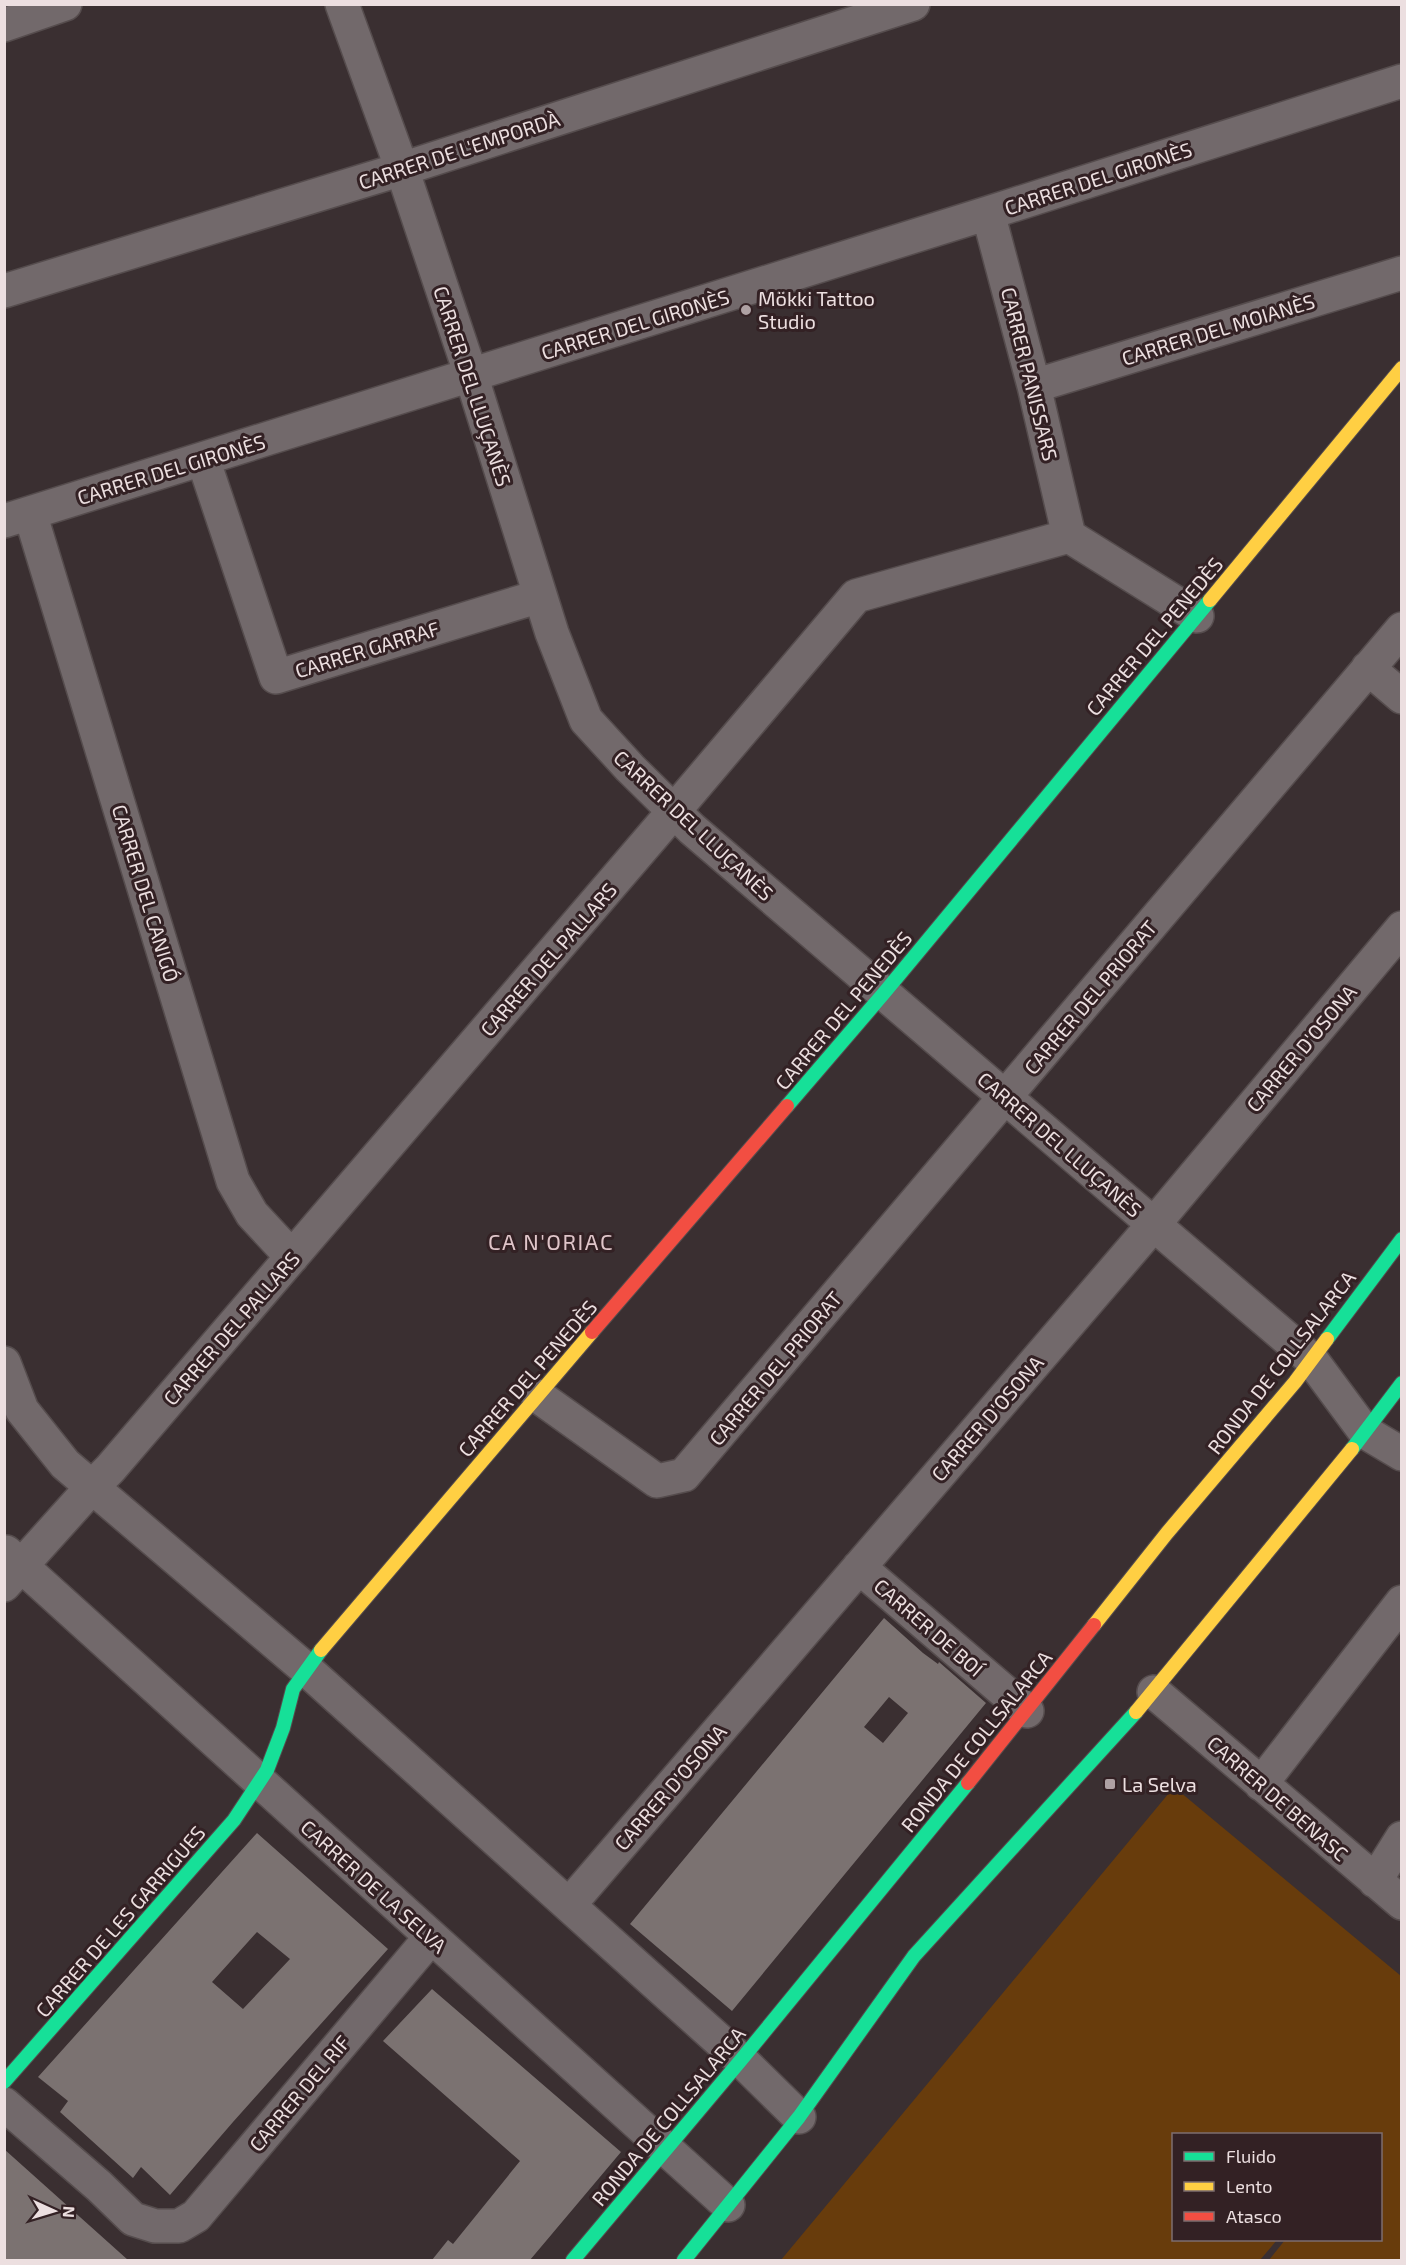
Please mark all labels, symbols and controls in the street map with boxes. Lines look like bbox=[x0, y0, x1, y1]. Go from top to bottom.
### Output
street label: CARRER DE L'EMPORDÀ bbox=[355, 106, 563, 194]
street label: CARRER DEL GIRONÈS bbox=[1001, 136, 1195, 220]
street label: CARRER DEL LLUÇANÈS bbox=[428, 283, 517, 490]
street label: CARRER DEL GIRONÈS bbox=[538, 284, 732, 364]
street label: CARRER PANISSARS bbox=[997, 285, 1063, 463]
place label: Mökki Tattoo Studio bbox=[758, 286, 875, 333]
street label: CARRER DEL MOIANÈS bbox=[1119, 288, 1317, 370]
marker: Mökki Tattoo Studio bbox=[739, 303, 753, 317]
street label: CARRER DEL GIRONÈS bbox=[74, 429, 268, 509]
street label: CARRER DEL PENEDÈS bbox=[1081, 552, 1227, 720]
street label: CARRER GARRAF bbox=[292, 616, 442, 682]
street label: CARRER DEL LLUÇANÈS bbox=[609, 745, 779, 906]
street label: CARRER DEL CANIGÓ bbox=[108, 801, 184, 985]
street label: CARRER DEL PALLARS bbox=[475, 877, 621, 1041]
street label: CARRER DEL PRIORAT bbox=[1019, 915, 1162, 1079]
street label: CARRER DEL PENEDÈS bbox=[770, 926, 916, 1094]
street label: CARRER D'OSONA bbox=[1241, 979, 1361, 1116]
street label: CARRER DEL LLUÇANÈS bbox=[973, 1066, 1147, 1222]
district label: CA N'ORIAC bbox=[488, 1228, 614, 1254]
street label: CARRER DEL PALLARS bbox=[158, 1246, 304, 1410]
street label: RONDA DE COLLSALARCA bbox=[1202, 1265, 1360, 1458]
street label: CARRER DEL PRIORAT bbox=[704, 1286, 847, 1450]
street label: CARRER DEL PENEDÈS bbox=[453, 1295, 601, 1461]
street label: CARRER D'OSONA bbox=[926, 1350, 1048, 1486]
street label: CARRER DE BOÍ bbox=[870, 1573, 989, 1681]
street label: RONDA DE COLLSALARCA bbox=[896, 1645, 1057, 1836]
street label: CARRER D'OSONA bbox=[609, 1719, 731, 1855]
street label: CARRER DE BENASC bbox=[1203, 1730, 1353, 1866]
place label: La Selva bbox=[1122, 1772, 1197, 1796]
marker: La Selva bbox=[1103, 1777, 1117, 1791]
street label: CARRER DE LA SELVA bbox=[296, 1814, 452, 1958]
street label: CARRER DE LES GARRIGUES bbox=[30, 1820, 210, 2022]
street label: RONDA DE COLLSALARCA bbox=[586, 2021, 750, 2210]
street label: CARRER DEL RIF bbox=[244, 2030, 355, 2156]
legend bbox=[1172, 2133, 1382, 2241]
text: Fluido bbox=[1226, 2145, 1276, 2167]
text: Lento bbox=[1226, 2175, 1272, 2197]
north arrow bbox=[24, 2181, 84, 2241]
text: Atasco bbox=[1226, 2205, 1282, 2227]
text: N bbox=[60, 2206, 79, 2219]

